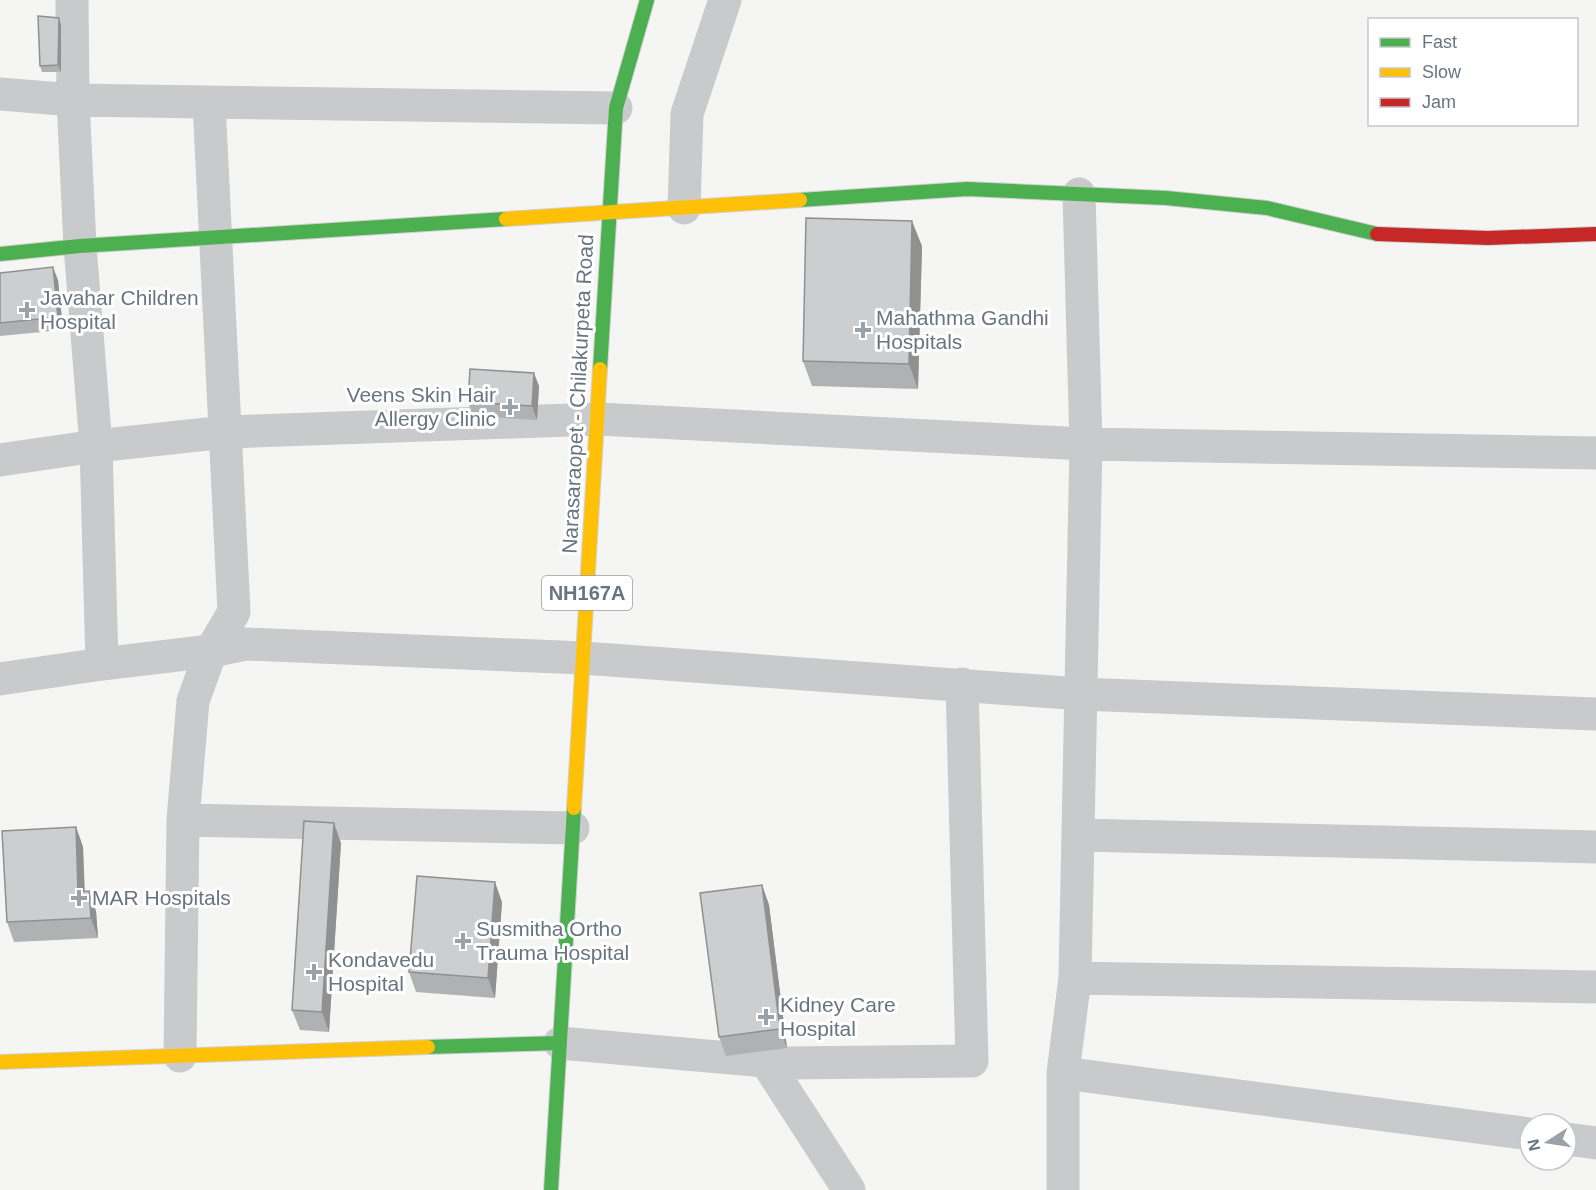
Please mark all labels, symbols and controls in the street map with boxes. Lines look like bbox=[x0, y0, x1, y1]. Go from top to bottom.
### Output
legend bbox=[1368, 18, 1578, 126]
text: Fast bbox=[1422, 32, 1457, 52]
text: Slow bbox=[1422, 62, 1462, 82]
text: Jam bbox=[1422, 92, 1456, 112]
street label: Narasaraopet - Chilakurpeta Road bbox=[558, 234, 597, 554]
place label: Javahar Children Hospital bbox=[40, 286, 199, 333]
marker: Javahar Children Hospital bbox=[18, 301, 36, 319]
place label: Mahathma Gandhi Hospitals bbox=[876, 306, 1049, 353]
marker: Mahathma Gandhi Hospitals bbox=[854, 321, 872, 339]
place label: Veens Skin Hair Allergy Clinic bbox=[347, 383, 496, 430]
marker: Veens Skin Hair Allergy Clinic bbox=[501, 398, 519, 416]
road number: NH167A bbox=[542, 576, 632, 610]
place label: MAR Hospitals bbox=[92, 886, 231, 909]
marker: MAR Hospitals bbox=[70, 889, 88, 907]
place label: Susmitha Ortho Trauma Hospital bbox=[476, 917, 629, 964]
marker: Susmitha Ortho Trauma Hospital bbox=[454, 932, 472, 950]
place label: Kondavedu Hospital bbox=[328, 948, 434, 995]
marker: Kondavedu Hospital bbox=[305, 963, 323, 981]
place label: Kidney Care Hospital bbox=[780, 993, 896, 1040]
marker: Kidney Care Hospital bbox=[757, 1008, 775, 1026]
north arrow bbox=[1518, 1112, 1578, 1172]
text: N bbox=[1524, 1138, 1543, 1152]

